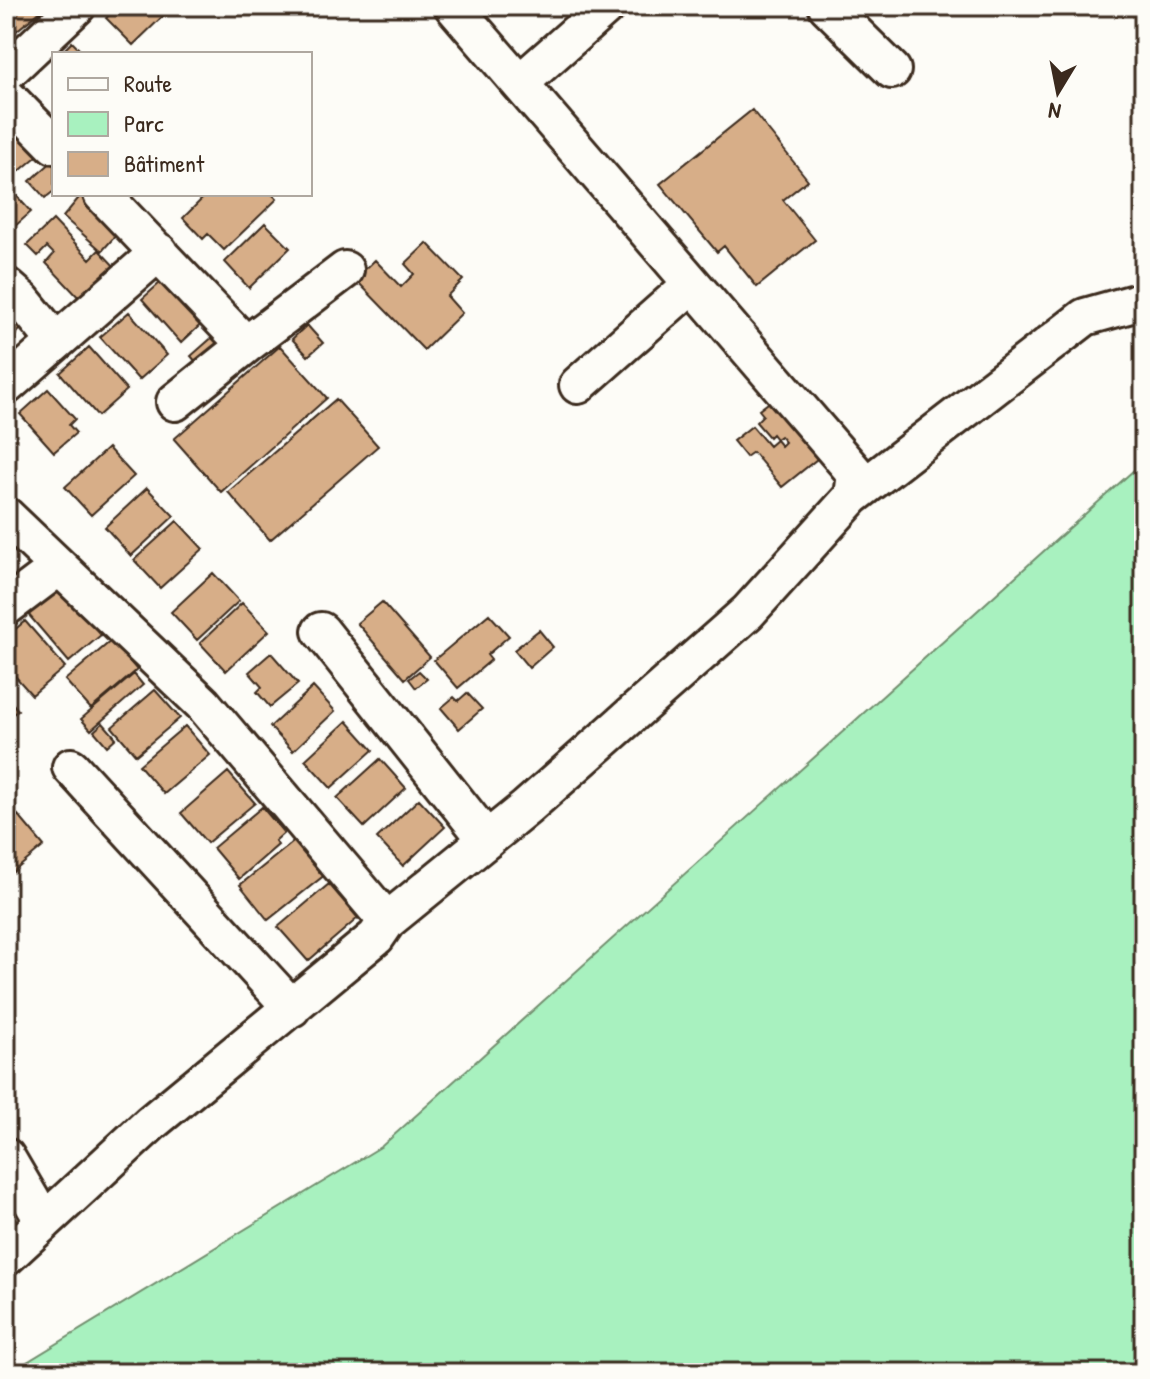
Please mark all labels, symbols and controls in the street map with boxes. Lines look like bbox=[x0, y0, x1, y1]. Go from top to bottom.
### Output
legend bbox=[52, 52, 312, 196]
north arrow bbox=[1018, 52, 1098, 132]
text: Route bbox=[124, 67, 172, 99]
text: N bbox=[1046, 96, 1063, 127]
text: Parc bbox=[124, 107, 164, 139]
text: Bâtiment bbox=[124, 147, 205, 179]

